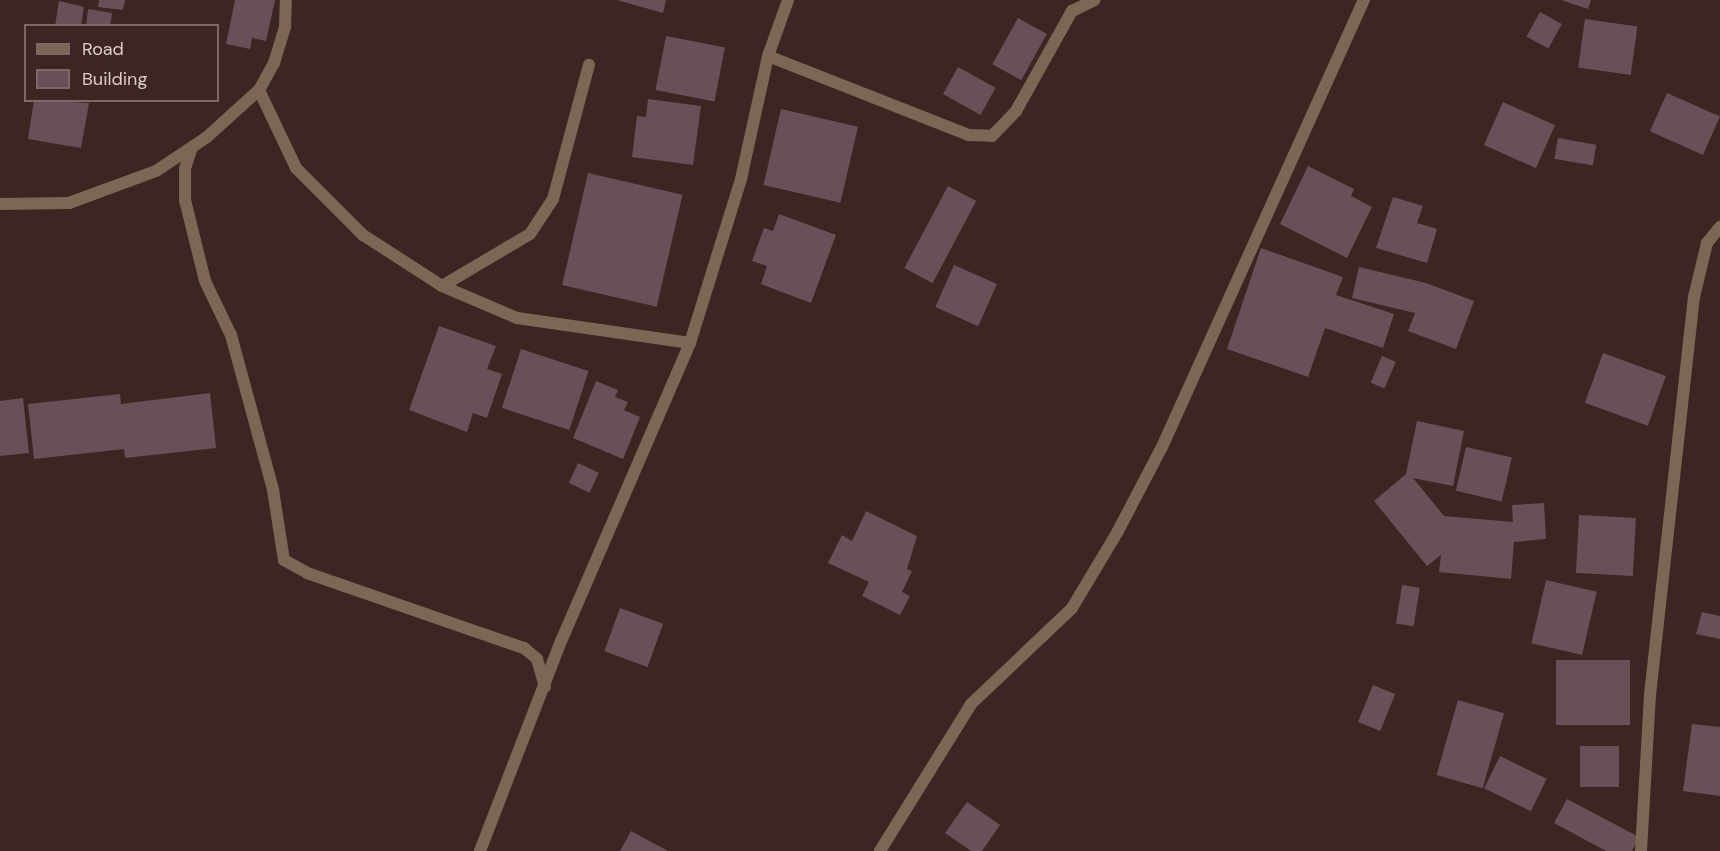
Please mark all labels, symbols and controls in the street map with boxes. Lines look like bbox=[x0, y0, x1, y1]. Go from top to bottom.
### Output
legend bbox=[24, 24, 219, 102]
text: Road bbox=[82, 37, 124, 61]
text: Building bbox=[82, 67, 147, 91]

